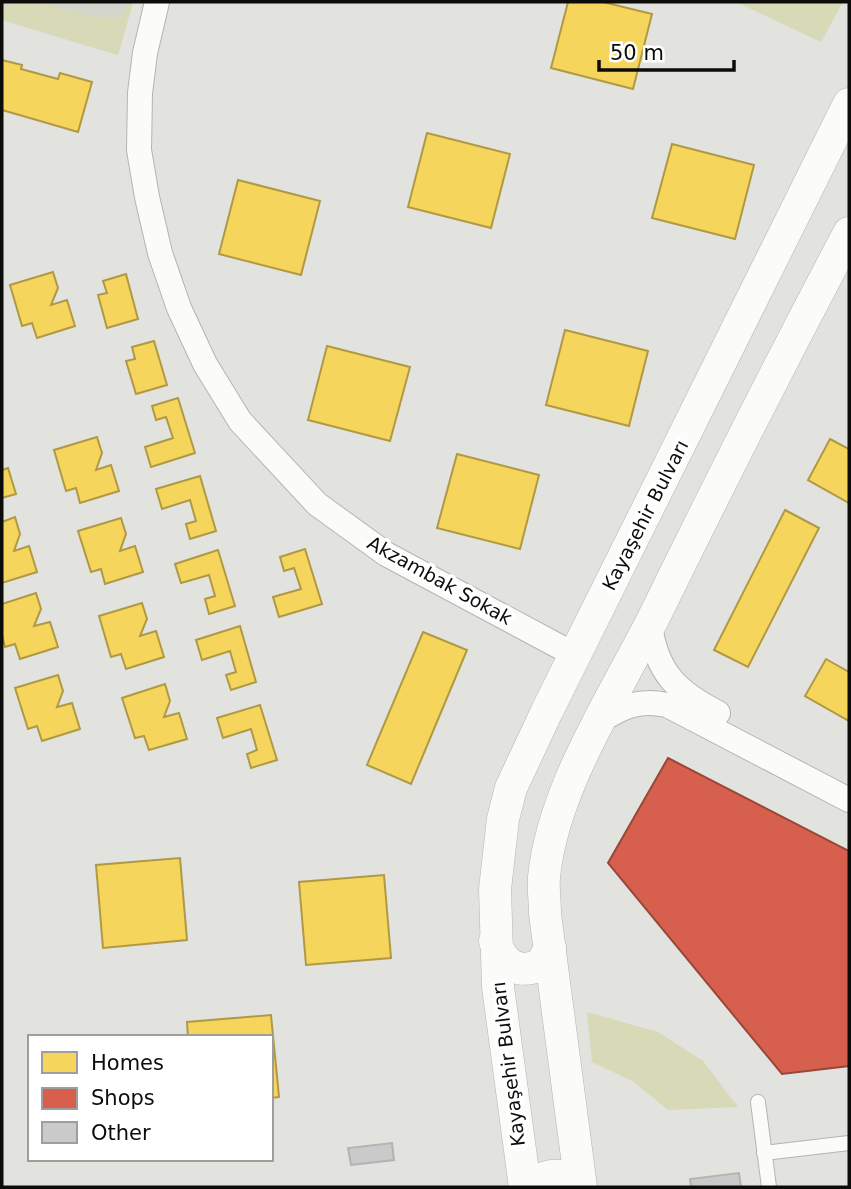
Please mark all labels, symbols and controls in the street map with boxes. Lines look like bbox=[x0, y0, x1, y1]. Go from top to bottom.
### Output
scale bar bbox=[599, 28, 734, 72]
text: 50 m bbox=[610, 41, 664, 65]
street label: Kayaşehir Bulvarı bbox=[598, 436, 692, 594]
street label: Akzambak Sokak bbox=[364, 531, 516, 629]
street label: Kayaşehir Bulvarı bbox=[487, 980, 529, 1148]
legend bbox=[28, 1035, 273, 1161]
text: Homes bbox=[91, 1051, 164, 1075]
text: Shops bbox=[91, 1086, 155, 1110]
text: Other bbox=[91, 1121, 151, 1145]

